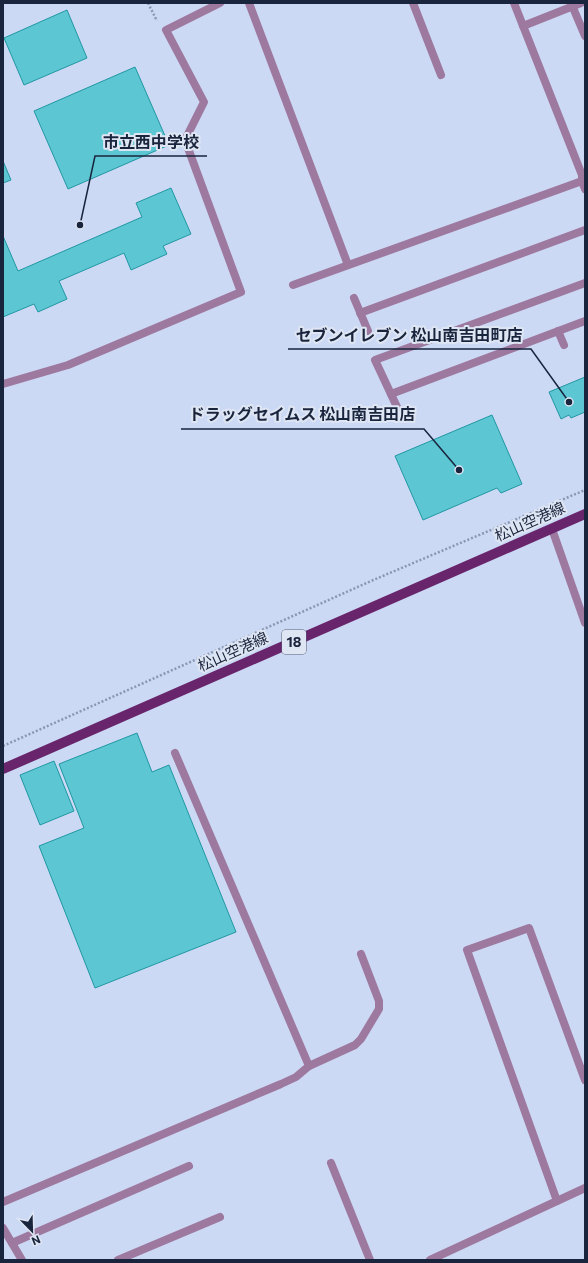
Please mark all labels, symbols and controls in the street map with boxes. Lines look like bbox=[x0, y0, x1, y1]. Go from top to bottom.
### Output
callout: 市立西中学校 bbox=[95, 128, 207, 156]
text: 市立西中学校 bbox=[103, 132, 199, 151]
callout: セブンイレブン 松山南吉田町店 bbox=[288, 321, 531, 349]
text: セブンイレブン 松山南吉田町店 bbox=[295, 325, 523, 344]
callout: ドラッグセイムス 松山南吉田店 bbox=[181, 401, 424, 429]
text: ドラッグセイムス 松山南吉田店 bbox=[189, 404, 415, 423]
street label: 松山空港線 bbox=[492, 498, 568, 545]
street label: 松山空港線 bbox=[195, 628, 271, 675]
road number: 18 bbox=[282, 630, 306, 654]
north arrow bbox=[12, 1211, 52, 1251]
text: N bbox=[30, 1233, 42, 1248]

